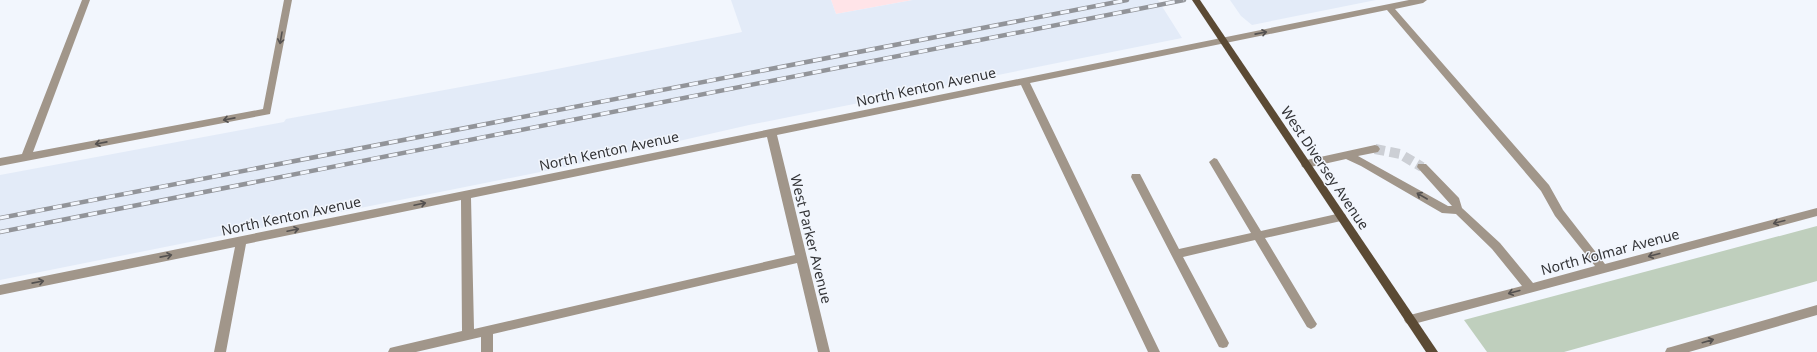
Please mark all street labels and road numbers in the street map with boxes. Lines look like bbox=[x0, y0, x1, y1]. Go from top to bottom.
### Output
street label: North Kenton Avenue bbox=[854, 62, 998, 111]
street label: West Diversey Avenue bbox=[1277, 102, 1374, 233]
street label: North Kenton Avenue bbox=[537, 126, 681, 175]
street label: West Parker Avenue bbox=[786, 172, 837, 305]
street label: North Kenton Avenue bbox=[219, 191, 363, 240]
street label: North Kolmar Avenue bbox=[1539, 224, 1681, 279]

